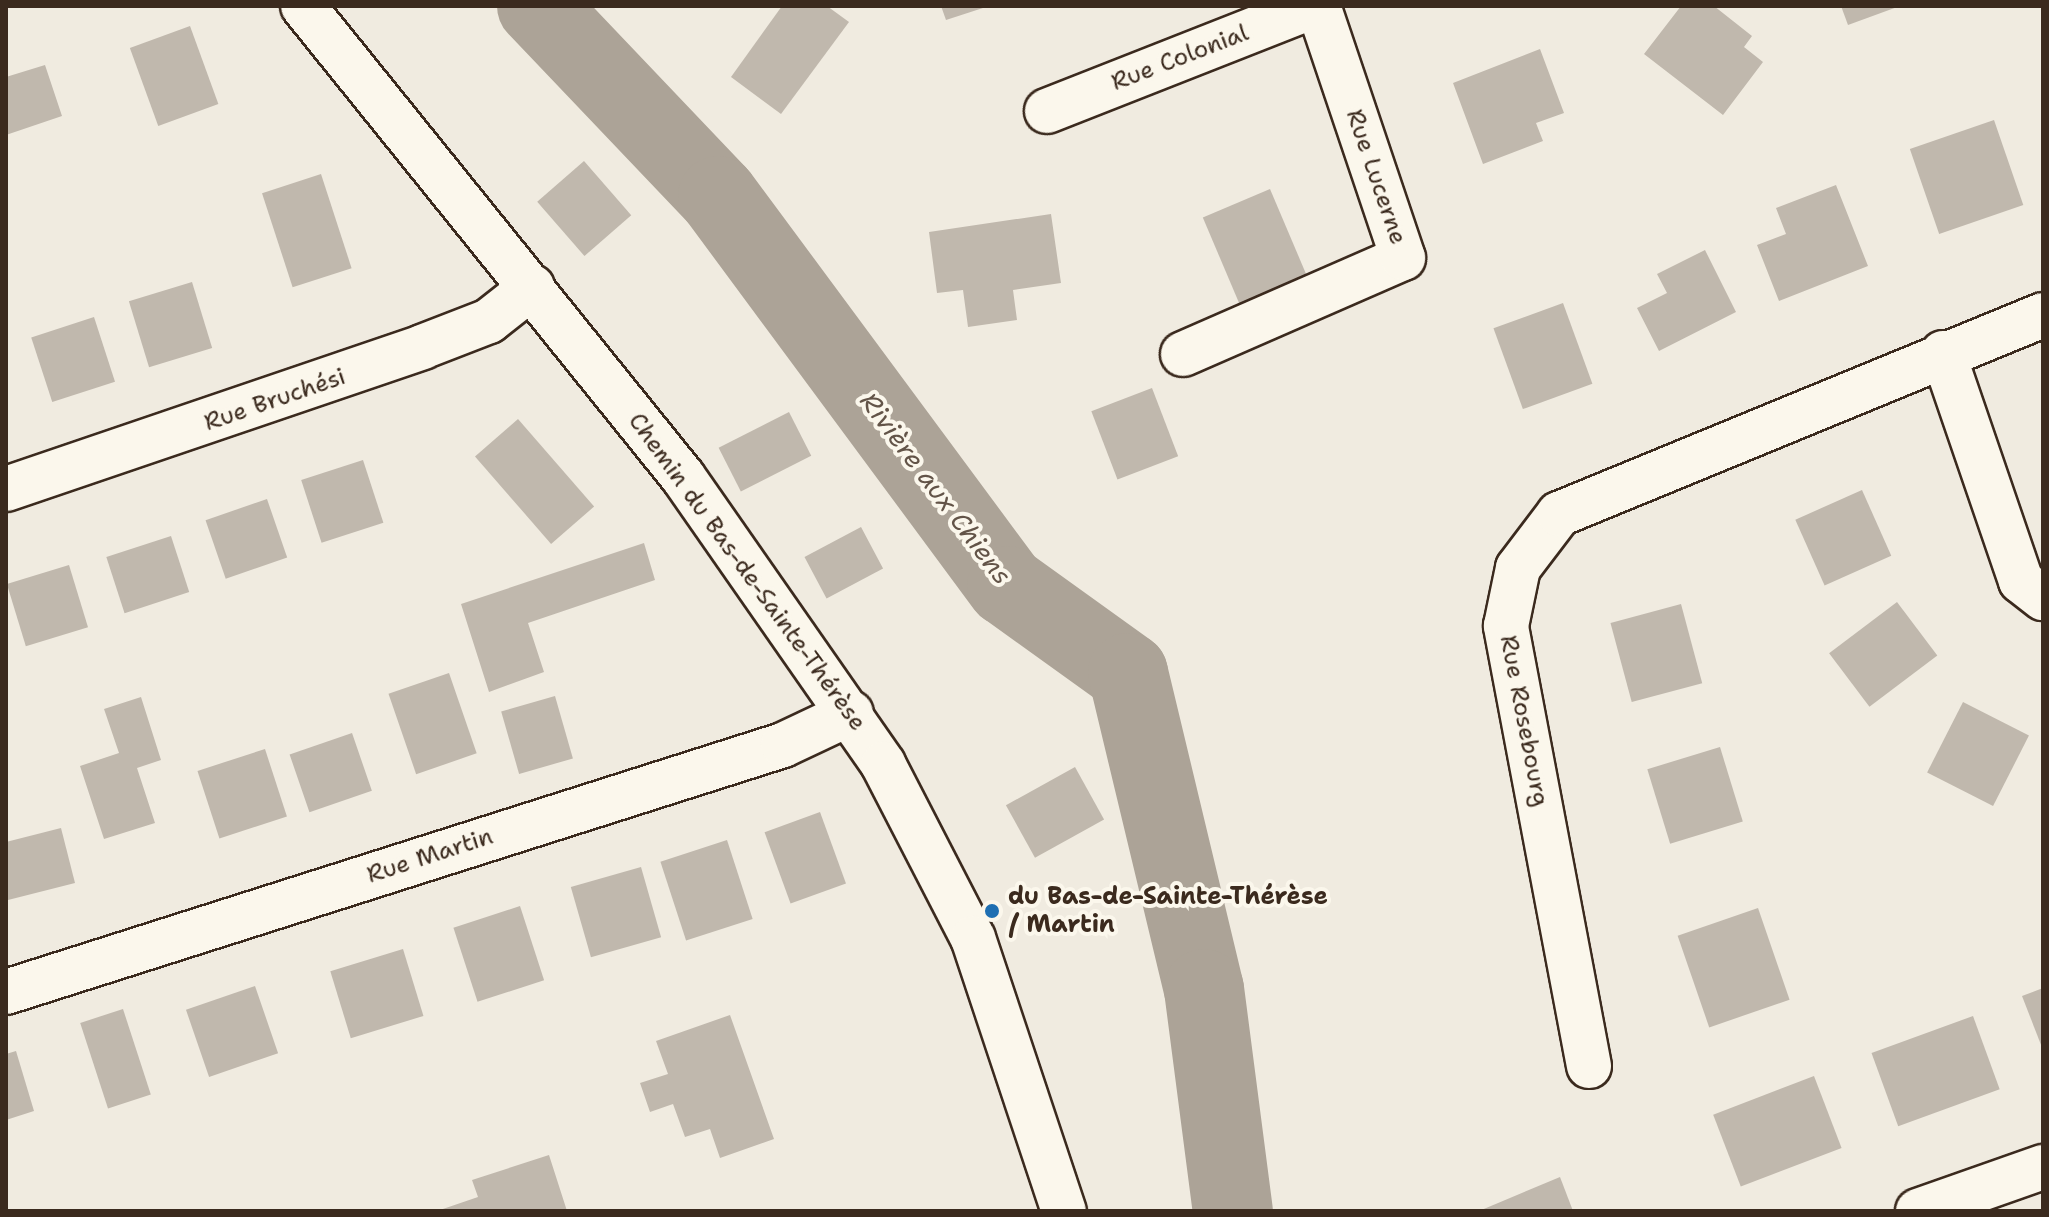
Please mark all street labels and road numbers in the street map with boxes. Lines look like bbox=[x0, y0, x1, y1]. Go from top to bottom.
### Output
street label: Rue Colonial bbox=[1107, 19, 1253, 97]
street label: Rue Lucerne bbox=[1339, 106, 1413, 248]
street label: Rue Bruchési bbox=[201, 362, 349, 438]
street label: Chemin du Bas-de-Sainte-Thérèse bbox=[622, 407, 872, 737]
street label: Rue Rosebourg bbox=[1493, 633, 1555, 809]
street label: Rue Martin bbox=[363, 822, 497, 890]

